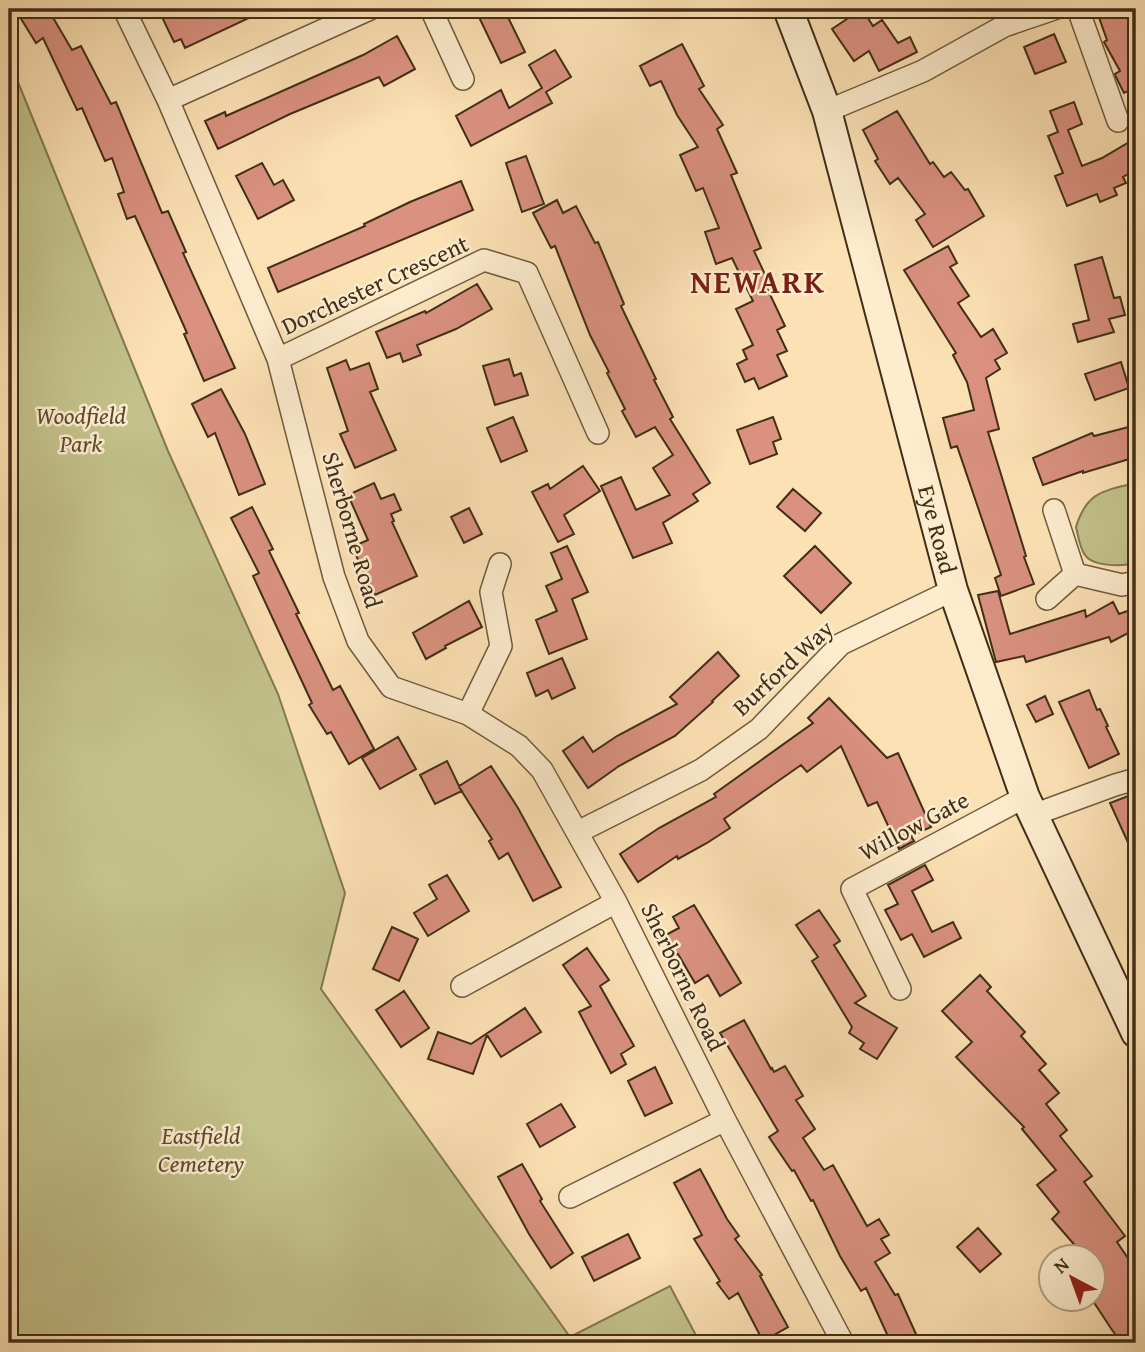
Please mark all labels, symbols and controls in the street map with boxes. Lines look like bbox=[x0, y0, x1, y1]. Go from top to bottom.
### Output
street label: Dorchester Crescent bbox=[275, 226, 475, 343]
district label: NEWARK bbox=[690, 258, 826, 305]
park label: Woodfield Park bbox=[36, 398, 127, 461]
street label: Sherborne Road bbox=[313, 448, 392, 612]
street label: Eye Road bbox=[909, 481, 966, 578]
street label: Burford Way bbox=[724, 612, 841, 724]
street label: Willow Gate bbox=[853, 782, 975, 869]
street label: Sherborne Road bbox=[632, 897, 735, 1057]
park label: Eastfield Cemetery bbox=[158, 1118, 244, 1181]
north arrow bbox=[1036, 1244, 1106, 1314]
text: N bbox=[1047, 1250, 1075, 1280]

